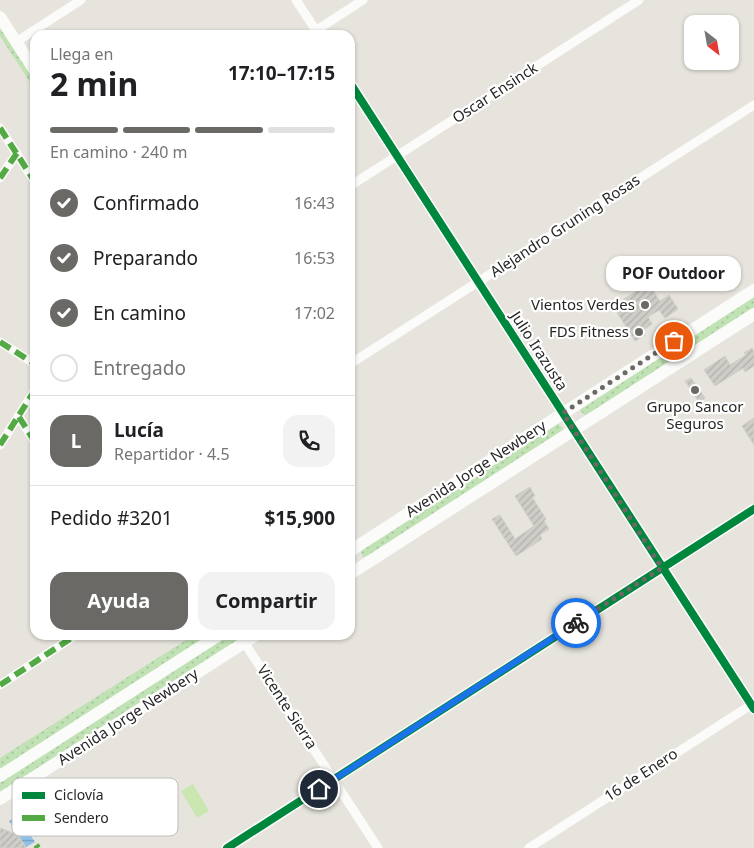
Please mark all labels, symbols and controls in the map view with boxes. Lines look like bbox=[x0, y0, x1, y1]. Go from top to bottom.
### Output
north arrow bbox=[684, 15, 739, 70]
map controls bbox=[684, 15, 739, 70]
text: Llega en bbox=[50, 43, 113, 65]
street label: Oscar Ensinck bbox=[448, 57, 541, 127]
text: 17:10–17:15 bbox=[228, 60, 335, 86]
text: 2 min bbox=[50, 62, 138, 105]
text: En camino · 240 m bbox=[50, 141, 187, 163]
street label: Alejandro Gruning Rosas bbox=[486, 169, 643, 281]
icon: check bbox=[50, 189, 78, 217]
text: Confirmado bbox=[93, 190, 199, 216]
text: 16:43 bbox=[294, 192, 335, 214]
icon: check bbox=[50, 244, 78, 272]
text: Preparando bbox=[93, 245, 198, 271]
text: 16:53 bbox=[294, 247, 335, 269]
callout: POF Outdoor bbox=[606, 256, 742, 291]
text: POF Outdoor bbox=[622, 262, 725, 284]
place label: Vientos Verdes bbox=[531, 294, 635, 314]
icon: check bbox=[50, 299, 78, 327]
marker: Vientos Verdes bbox=[639, 299, 651, 311]
text: En camino bbox=[93, 300, 186, 326]
text: 17:02 bbox=[294, 302, 335, 324]
street label: Julio Irazusta bbox=[506, 305, 573, 394]
pin bbox=[653, 320, 695, 362]
place label: FDS Fitness bbox=[549, 321, 629, 341]
marker: FDS Fitness bbox=[633, 326, 645, 338]
icon: bag bbox=[660, 327, 688, 355]
text: Entregado bbox=[93, 355, 186, 381]
marker: Grupo Sancor Seguros bbox=[689, 384, 701, 396]
place label: Grupo Sancor Seguros bbox=[647, 396, 743, 433]
button: phone bbox=[283, 415, 335, 467]
street label: Avenida Jorge Newbery bbox=[401, 415, 550, 521]
text: Lucía bbox=[114, 417, 164, 443]
text: L bbox=[71, 428, 81, 454]
text: Repartidor · 4.5 bbox=[114, 443, 230, 465]
text: Pedido #3201 bbox=[50, 505, 173, 531]
text: $15,900 bbox=[264, 505, 335, 531]
button: Ayuda bbox=[50, 572, 188, 630]
button: Compartir bbox=[198, 572, 335, 630]
courier bbox=[551, 598, 601, 648]
icon: bike bbox=[562, 609, 590, 637]
street label: Vicente Sierra bbox=[253, 660, 323, 752]
street label: Avenida Jorge Newbery bbox=[53, 663, 202, 769]
street label: 16 de Enero bbox=[600, 743, 681, 805]
pin bbox=[298, 768, 340, 810]
icon: home bbox=[305, 775, 333, 803]
legend bbox=[12, 778, 178, 836]
text: Ciclovía bbox=[54, 785, 104, 804]
text: Sendero bbox=[54, 808, 109, 827]

